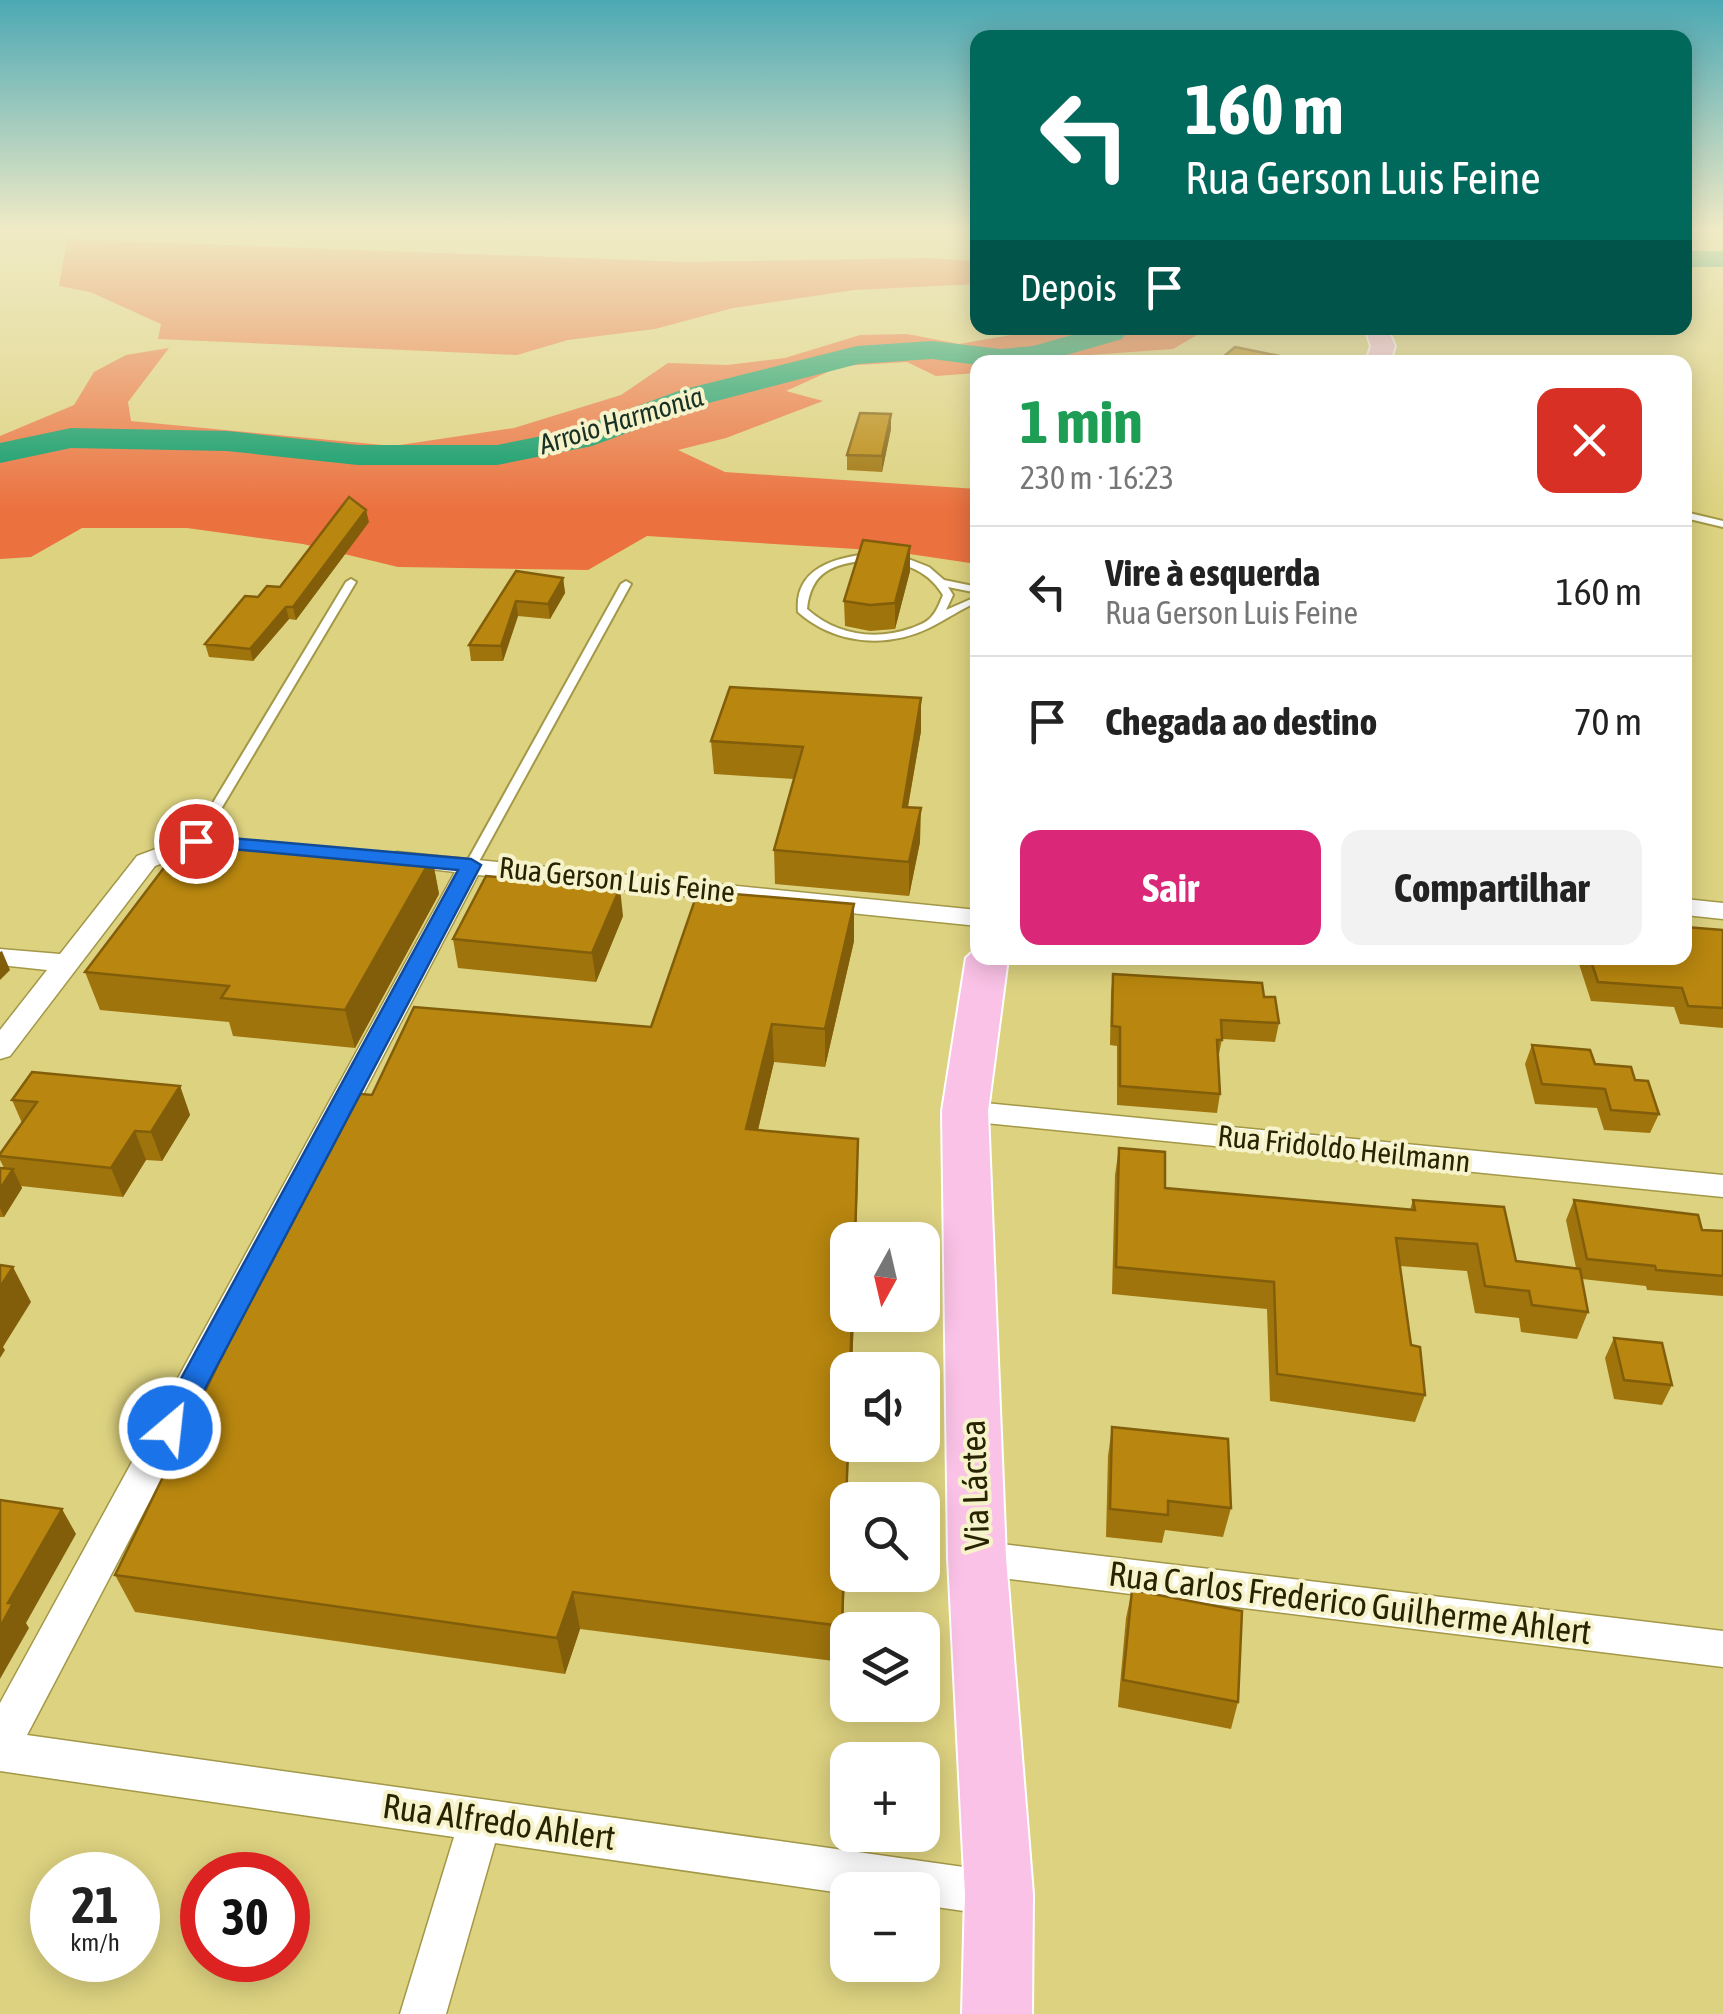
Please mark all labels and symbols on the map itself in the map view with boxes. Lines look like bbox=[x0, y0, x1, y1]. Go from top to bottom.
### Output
water label: Arroio Harmonia bbox=[534, 380, 707, 460]
pin bbox=[154, 799, 239, 884]
street label: Rua Gerson Luis Feine bbox=[497, 850, 737, 908]
street label: Rua Fridoldo Heilmann bbox=[1216, 1118, 1472, 1178]
north arrow bbox=[830, 1222, 940, 1332]
position arrow bbox=[118, 1376, 222, 1480]
street label: Via Láctea bbox=[952, 1419, 996, 1551]
street label: Rua Carlos Frederico Guilherme Ahlert bbox=[1107, 1553, 1594, 1651]
street label: Rua Alfredo Ahlert bbox=[380, 1785, 618, 1857]
speed limit sign: 30 bbox=[180, 1852, 310, 1982]

